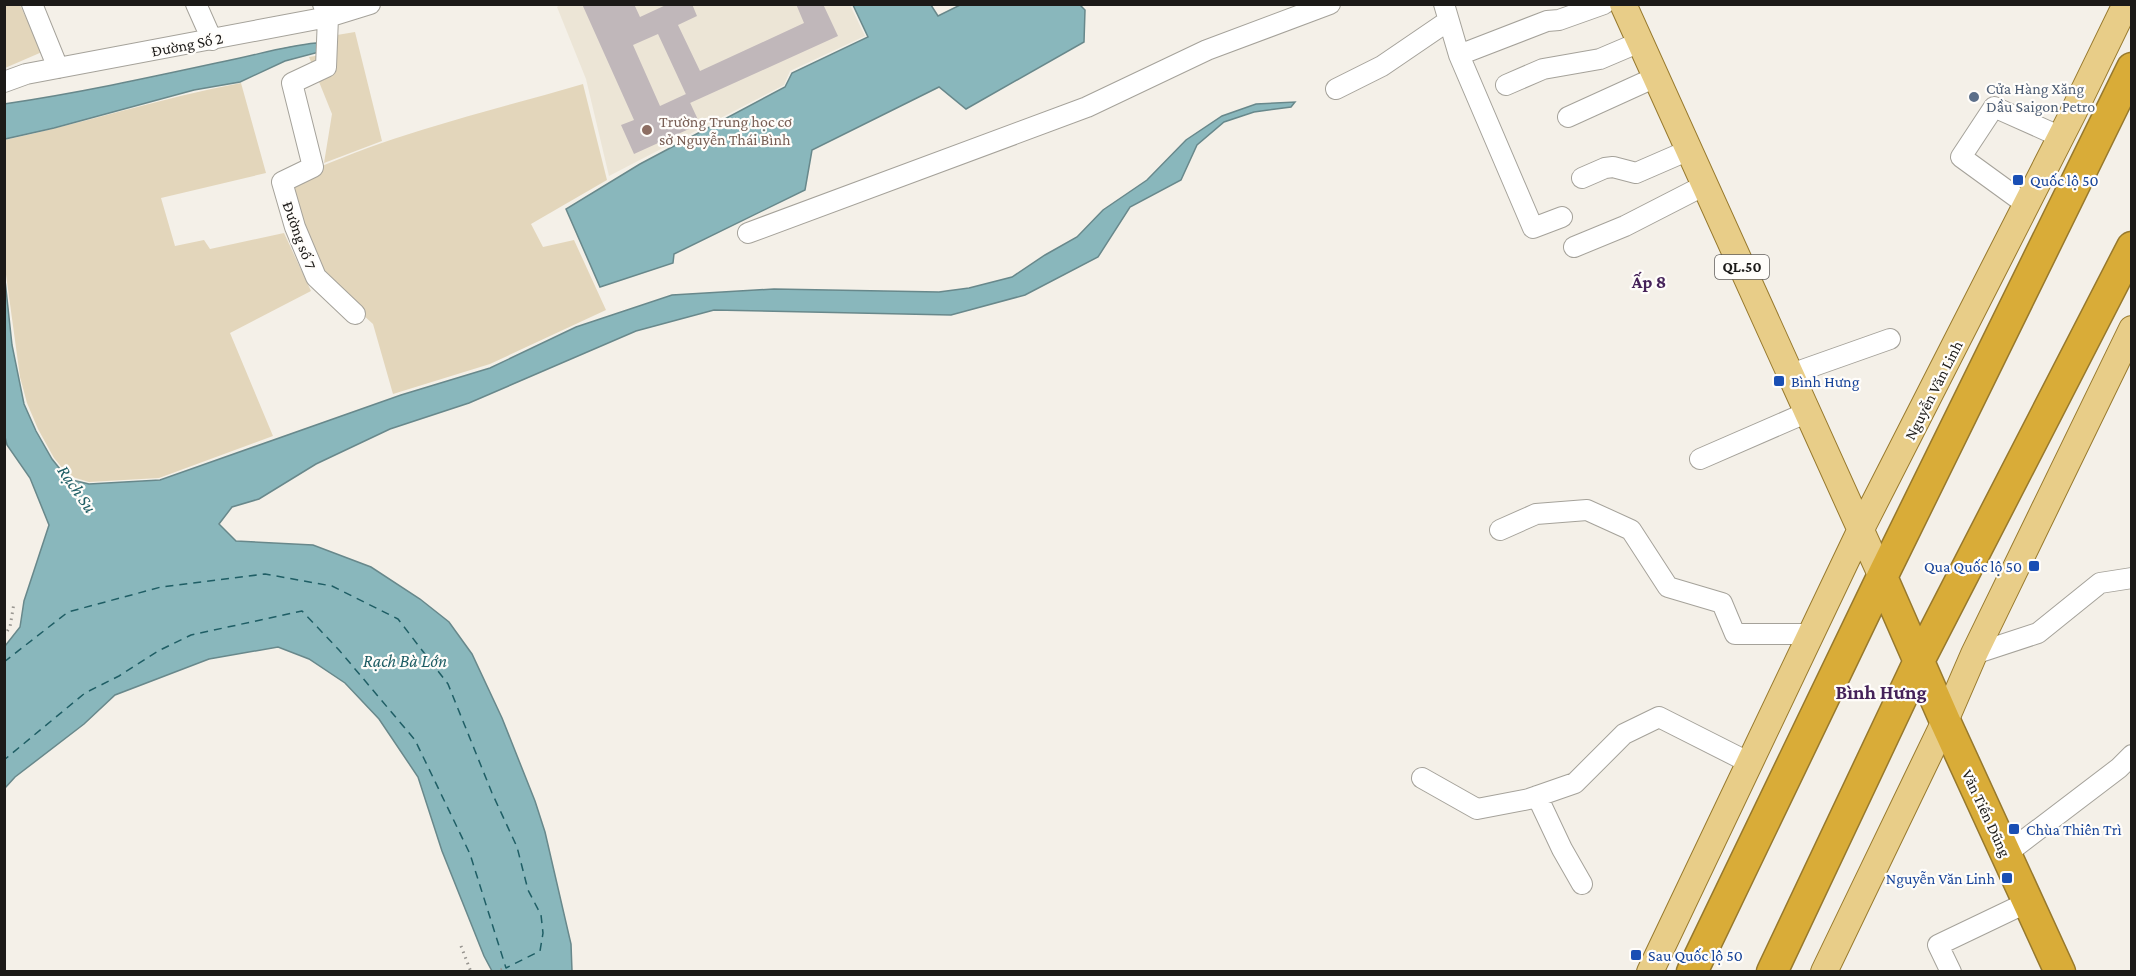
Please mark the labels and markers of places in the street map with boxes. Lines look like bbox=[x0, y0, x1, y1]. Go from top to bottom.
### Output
place label: Cửa Hàng Xăng Dầu Saigon Petro bbox=[1986, 80, 2095, 116]
marker: Cửa Hàng Xăng Dầu Saigon Petro bbox=[1967, 90, 1981, 104]
place label: Trường Trung học cơ sở Nguyễn Thái Bình bbox=[659, 113, 792, 149]
marker: Trường Trung học cơ sở Nguyễn Thái Bình bbox=[640, 123, 654, 137]
place label: Quốc lộ 50 bbox=[2030, 172, 2099, 190]
marker: Quốc lộ 50 bbox=[2011, 173, 2025, 187]
place label: Bình Hưng bbox=[1791, 373, 1860, 391]
marker: Bình Hưng bbox=[1772, 374, 1786, 388]
place label: Qua Quốc lộ 50 bbox=[1924, 558, 2022, 576]
marker: Qua Quốc lộ 50 bbox=[2027, 559, 2041, 573]
place label: Chùa Thiên Trì bbox=[2026, 821, 2122, 838]
marker: Chùa Thiên Trì bbox=[2007, 822, 2021, 836]
place label: Nguyễn Văn Linh bbox=[1886, 870, 1995, 888]
marker: Nguyễn Văn Linh bbox=[2000, 871, 2014, 885]
place label: Sau Quốc lộ 50 bbox=[1648, 947, 1743, 965]
marker: Sau Quốc lộ 50 bbox=[1629, 948, 1643, 962]

